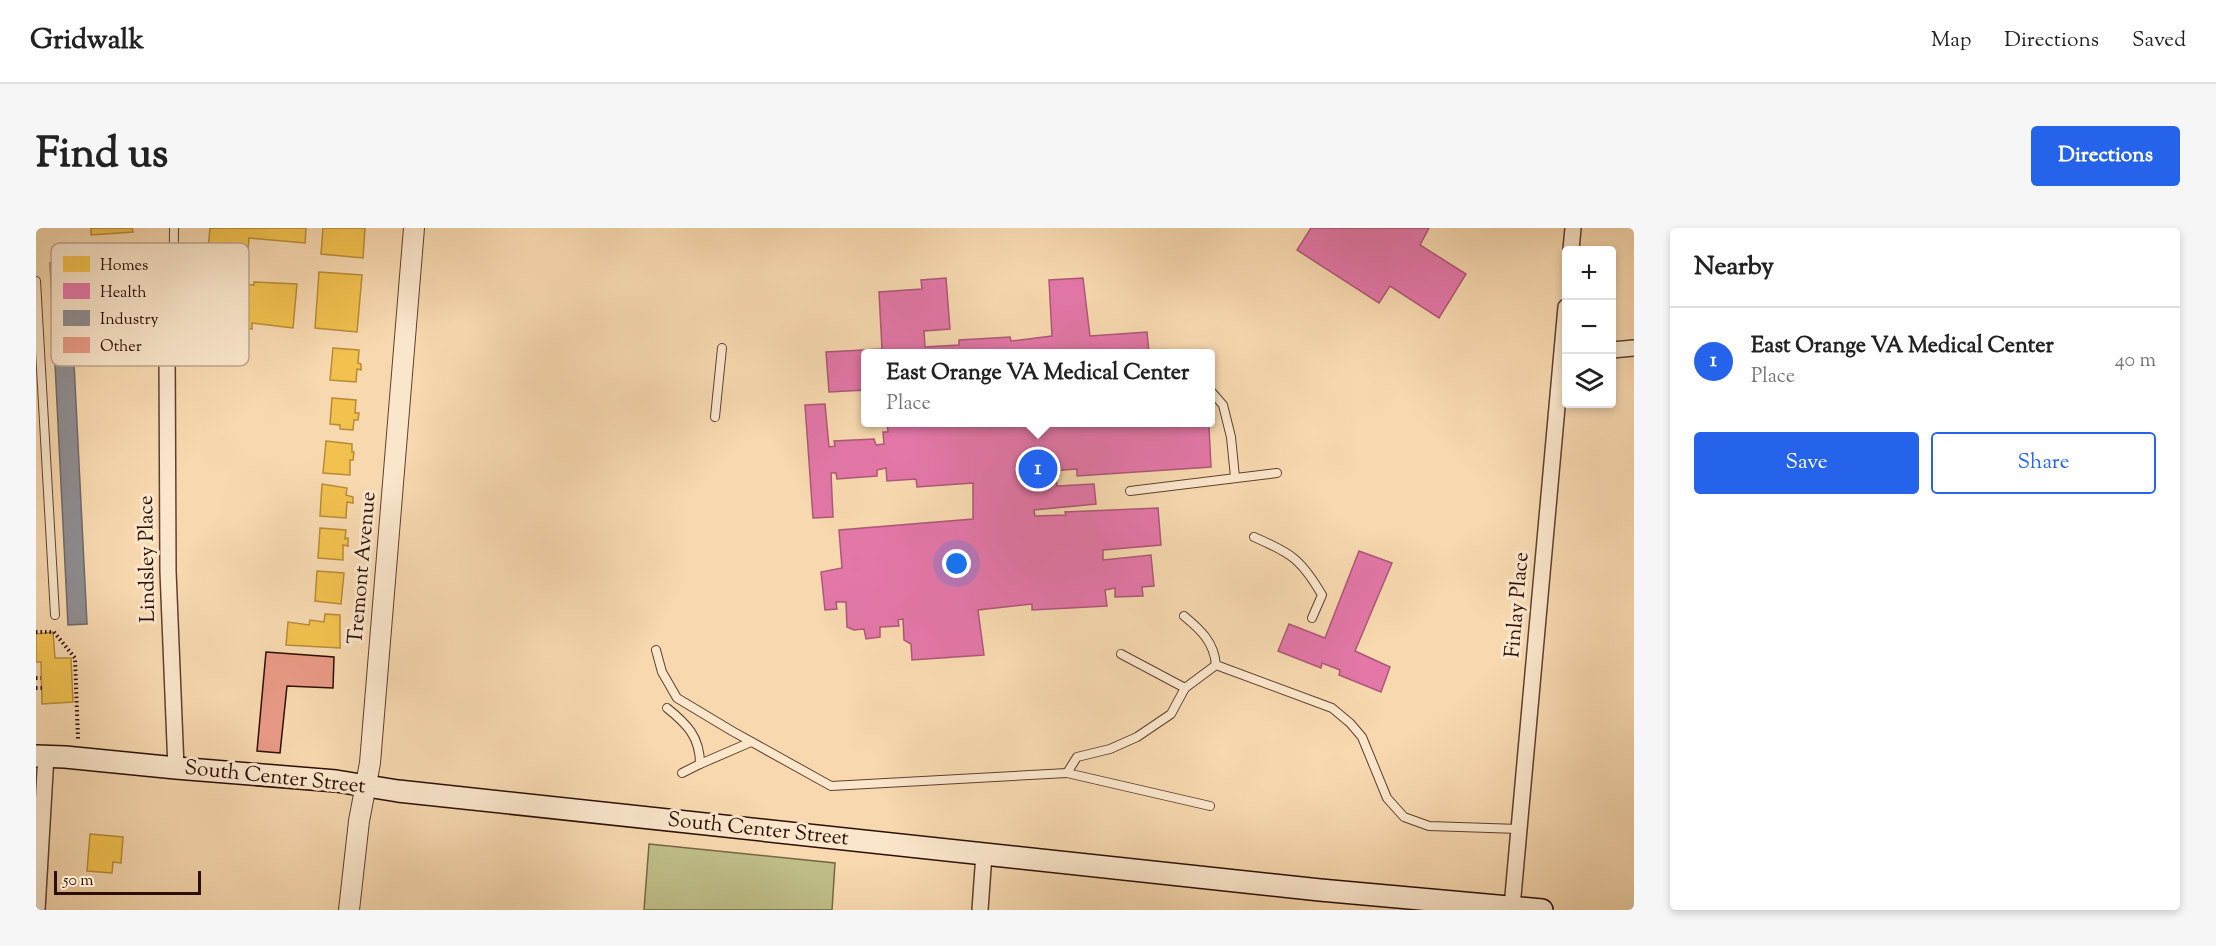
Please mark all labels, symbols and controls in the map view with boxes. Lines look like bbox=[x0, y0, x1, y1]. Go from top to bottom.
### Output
text: Gridwalk bbox=[30, 21, 144, 61]
text: Map bbox=[1931, 26, 1971, 56]
text: Directions bbox=[2004, 26, 2099, 56]
text: Saved bbox=[2132, 26, 2186, 56]
text: Find us bbox=[36, 126, 168, 186]
button: Directions bbox=[2031, 126, 2180, 186]
legend bbox=[51, 243, 249, 366]
map controls bbox=[1562, 246, 1616, 408]
button: + bbox=[1562, 246, 1616, 300]
text: Nearby bbox=[1694, 249, 1774, 286]
text: Homes bbox=[100, 255, 148, 278]
text: Health bbox=[100, 282, 147, 305]
button: − bbox=[1562, 300, 1616, 354]
text: Industry bbox=[100, 309, 158, 332]
text: East Orange VA Medical Center bbox=[1751, 331, 2054, 363]
text: Other bbox=[100, 336, 142, 359]
text: 1 bbox=[1710, 347, 1717, 376]
text: 40 m bbox=[2115, 347, 2156, 376]
popup bbox=[861, 349, 1215, 427]
button: layers bbox=[1562, 354, 1616, 408]
text: East Orange VA Medical Center bbox=[887, 358, 1189, 390]
text: Place bbox=[1751, 363, 1795, 392]
text: Place bbox=[887, 390, 931, 419]
button: Save bbox=[1694, 432, 1919, 494]
button: Share bbox=[1931, 432, 2156, 494]
pin: 1 bbox=[1018, 446, 1058, 492]
street label: Tremont Avenue bbox=[341, 490, 385, 646]
street label: Lindsley Place bbox=[132, 495, 164, 623]
your location bbox=[942, 549, 971, 578]
street label: Finlay Place bbox=[1498, 551, 1538, 659]
street label: South Center Street bbox=[183, 754, 367, 802]
street label: South Center Street bbox=[666, 806, 850, 854]
scale bar bbox=[54, 868, 201, 896]
text: 50 m bbox=[63, 870, 94, 893]

